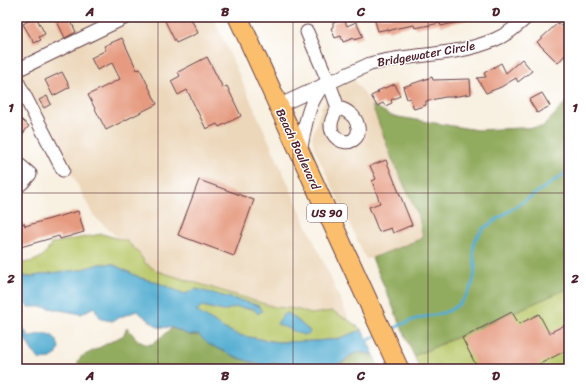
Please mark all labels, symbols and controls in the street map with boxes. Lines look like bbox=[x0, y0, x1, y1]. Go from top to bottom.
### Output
text: A bbox=[85, 0, 94, 23]
text: B bbox=[221, 0, 230, 23]
text: C bbox=[356, 0, 366, 23]
text: D bbox=[492, 0, 500, 23]
street label: Bridgewater Circle bbox=[375, 35, 477, 73]
text: 1 bbox=[8, 96, 14, 119]
text: 1 bbox=[572, 96, 578, 119]
street label: Beach Boulevard bbox=[270, 105, 327, 194]
road number: US 90 bbox=[307, 204, 347, 222]
text: 2 bbox=[6, 267, 15, 290]
text: 2 bbox=[570, 267, 579, 290]
text: A bbox=[85, 364, 94, 386]
text: B bbox=[221, 364, 230, 386]
text: C bbox=[356, 364, 366, 386]
text: D bbox=[492, 364, 500, 386]

